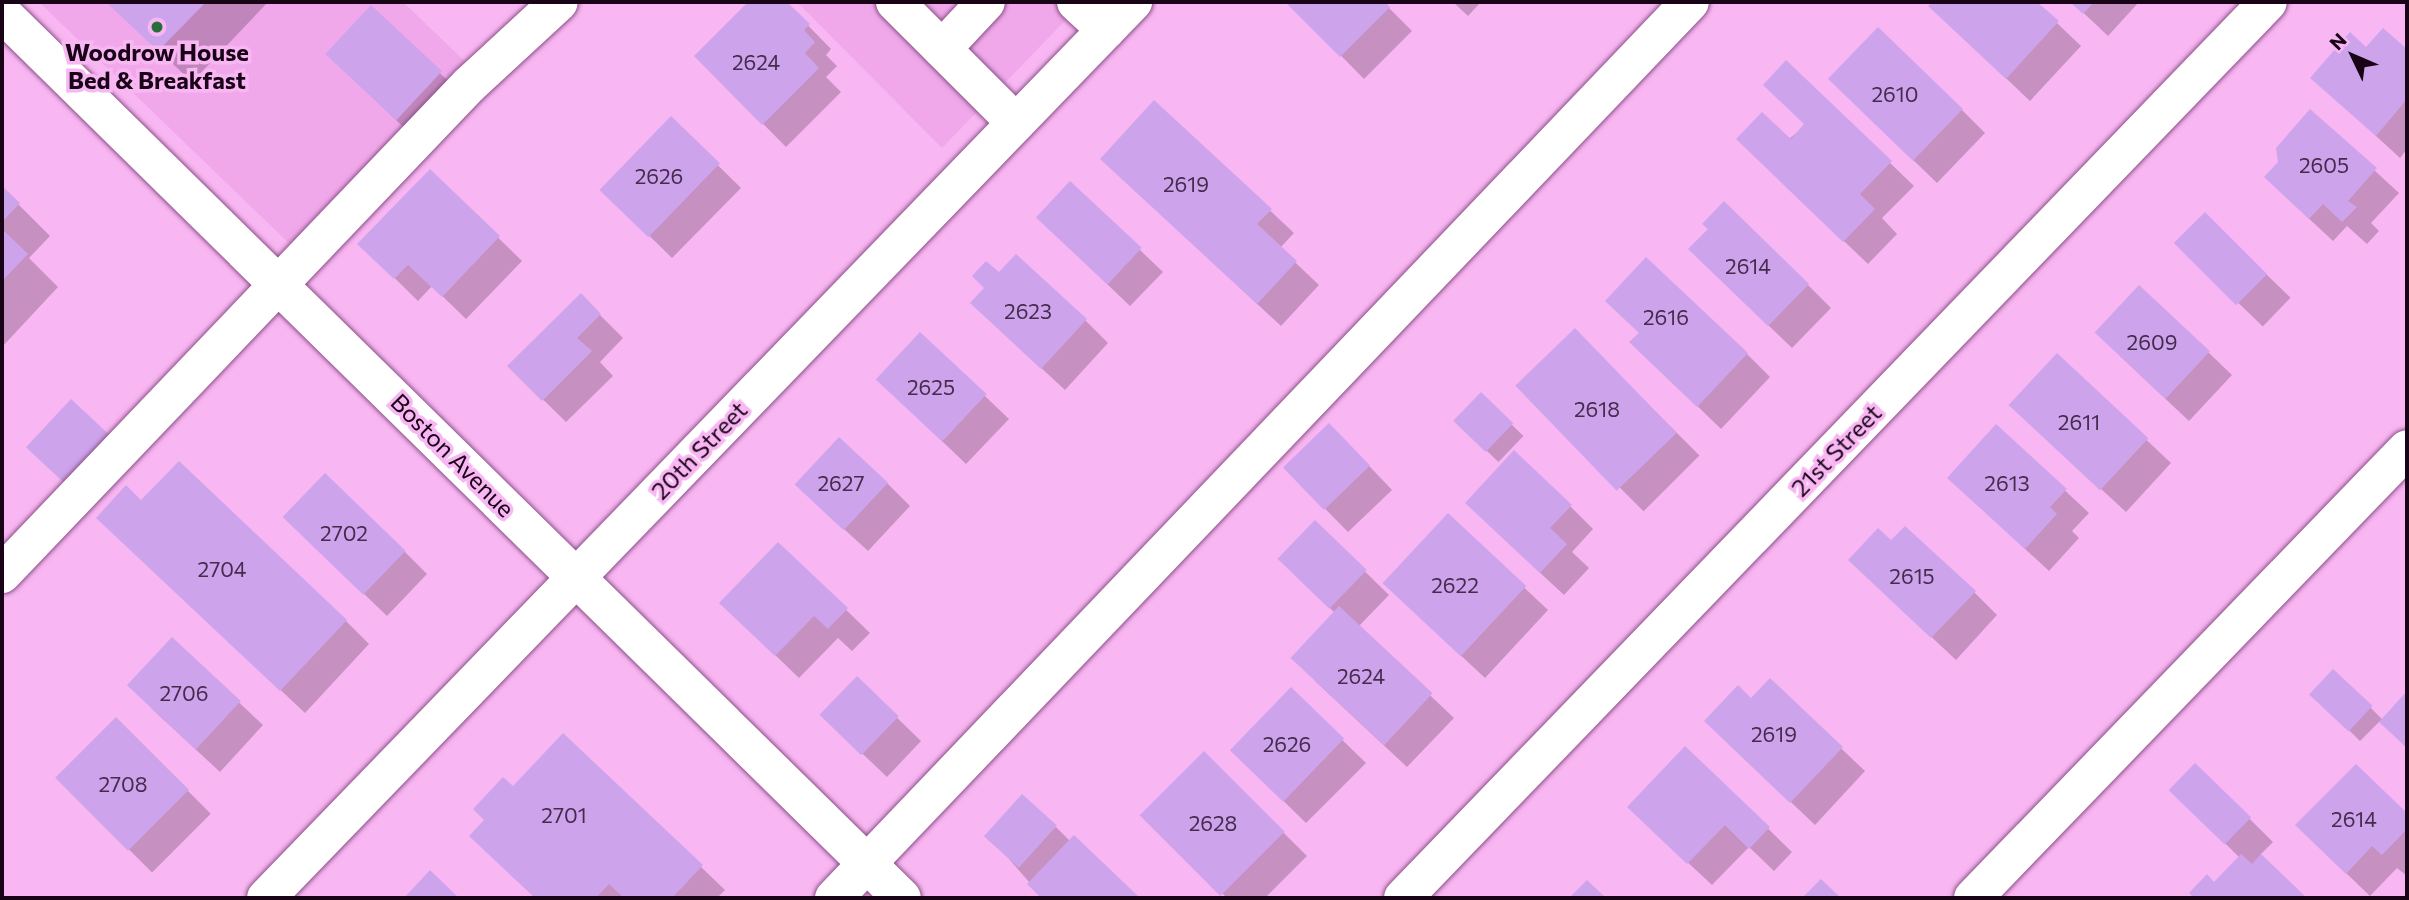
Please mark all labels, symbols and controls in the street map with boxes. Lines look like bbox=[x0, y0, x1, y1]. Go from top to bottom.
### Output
marker: Woodrow House Bed & Breakfast bbox=[149, 19, 165, 35]
north arrow bbox=[2318, 21, 2388, 91]
text: N bbox=[2324, 28, 2351, 54]
place label: Woodrow House Bed & Breakfast bbox=[65, 38, 249, 94]
house number: 2624 bbox=[732, 49, 780, 75]
house number: 2610 bbox=[1871, 81, 1919, 107]
house number: 2605 bbox=[2299, 152, 2349, 178]
house number: 2626 bbox=[635, 163, 683, 189]
house number: 2619 bbox=[1163, 171, 1209, 197]
house number: 2614 bbox=[1725, 253, 1771, 279]
house number: 2623 bbox=[1004, 298, 1052, 324]
house number: 2616 bbox=[1643, 304, 1689, 330]
house number: 2609 bbox=[2127, 329, 2177, 355]
house number: 2625 bbox=[907, 374, 955, 400]
street label: Boston Avenue bbox=[385, 387, 521, 523]
street label: 20th Street bbox=[645, 395, 753, 505]
house number: 2618 bbox=[1574, 396, 1620, 422]
street label: 21st Street bbox=[1785, 398, 1887, 502]
house number: 2611 bbox=[2058, 409, 2100, 435]
house number: 2627 bbox=[818, 470, 864, 496]
house number: 2613 bbox=[1984, 470, 2030, 496]
house number: 2702 bbox=[320, 520, 368, 546]
house number: 2704 bbox=[198, 556, 246, 582]
house number: 2615 bbox=[1889, 563, 1935, 589]
house number: 2622 bbox=[1431, 572, 1479, 598]
house number: 2624 bbox=[1337, 663, 1385, 689]
house number: 2706 bbox=[159, 680, 209, 706]
house number: 2619 bbox=[1751, 721, 1797, 747]
house number: 2626 bbox=[1263, 731, 1311, 757]
house number: 2708 bbox=[98, 771, 148, 797]
house number: 2701 bbox=[541, 802, 587, 828]
house number: 2614 bbox=[2331, 806, 2377, 832]
house number: 2628 bbox=[1189, 810, 1237, 836]

